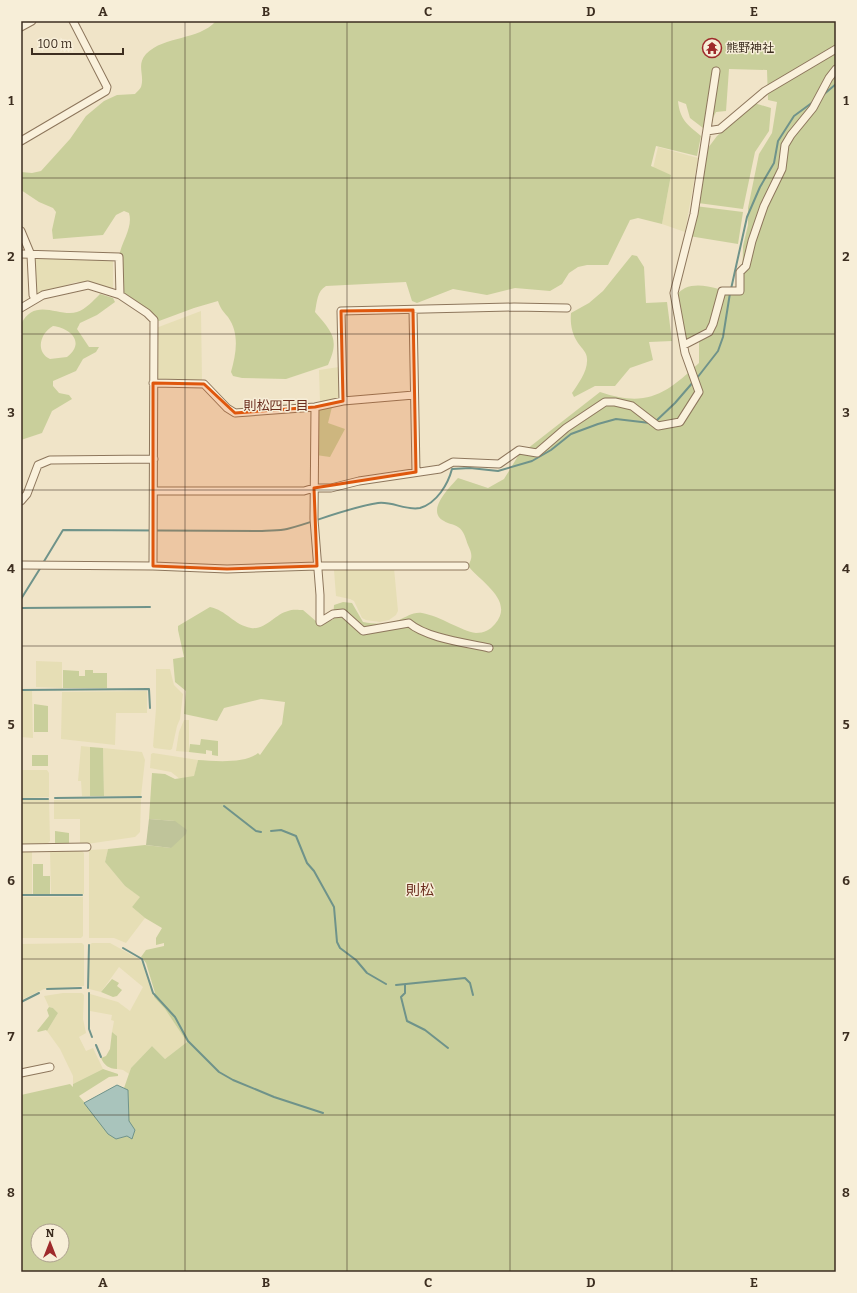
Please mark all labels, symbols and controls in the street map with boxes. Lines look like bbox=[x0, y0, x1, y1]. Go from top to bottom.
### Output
text: A bbox=[98, 4, 108, 19]
text: B bbox=[262, 4, 270, 19]
text: C bbox=[424, 4, 432, 19]
text: D bbox=[586, 4, 596, 19]
text: E bbox=[750, 4, 758, 19]
scale bar bbox=[32, 30, 123, 56]
text: 100 m bbox=[38, 37, 73, 51]
temple icon: 熊野神社 bbox=[701, 37, 723, 59]
place label: 熊野神社 bbox=[726, 41, 774, 55]
text: 1 bbox=[8, 93, 14, 108]
text: 1 bbox=[843, 93, 849, 108]
text: 2 bbox=[7, 249, 15, 264]
text: 2 bbox=[842, 249, 850, 264]
district label: 則松四丁目 bbox=[243, 398, 309, 413]
text: 3 bbox=[7, 405, 15, 420]
text: 3 bbox=[842, 405, 850, 420]
text: 4 bbox=[7, 561, 15, 576]
text: 4 bbox=[842, 561, 850, 576]
text: 5 bbox=[7, 717, 15, 732]
text: 5 bbox=[842, 717, 850, 732]
text: 6 bbox=[7, 873, 15, 888]
text: 6 bbox=[842, 873, 850, 888]
district label: 則松 bbox=[406, 882, 434, 899]
text: 7 bbox=[8, 1029, 15, 1044]
text: 7 bbox=[843, 1029, 850, 1044]
text: 8 bbox=[7, 1185, 15, 1200]
text: 8 bbox=[842, 1185, 850, 1200]
north arrow bbox=[30, 1223, 70, 1263]
text: N bbox=[46, 1227, 55, 1240]
text: A bbox=[98, 1275, 108, 1290]
text: B bbox=[262, 1275, 270, 1290]
text: C bbox=[424, 1275, 432, 1290]
text: D bbox=[586, 1275, 596, 1290]
text: E bbox=[750, 1275, 758, 1290]

